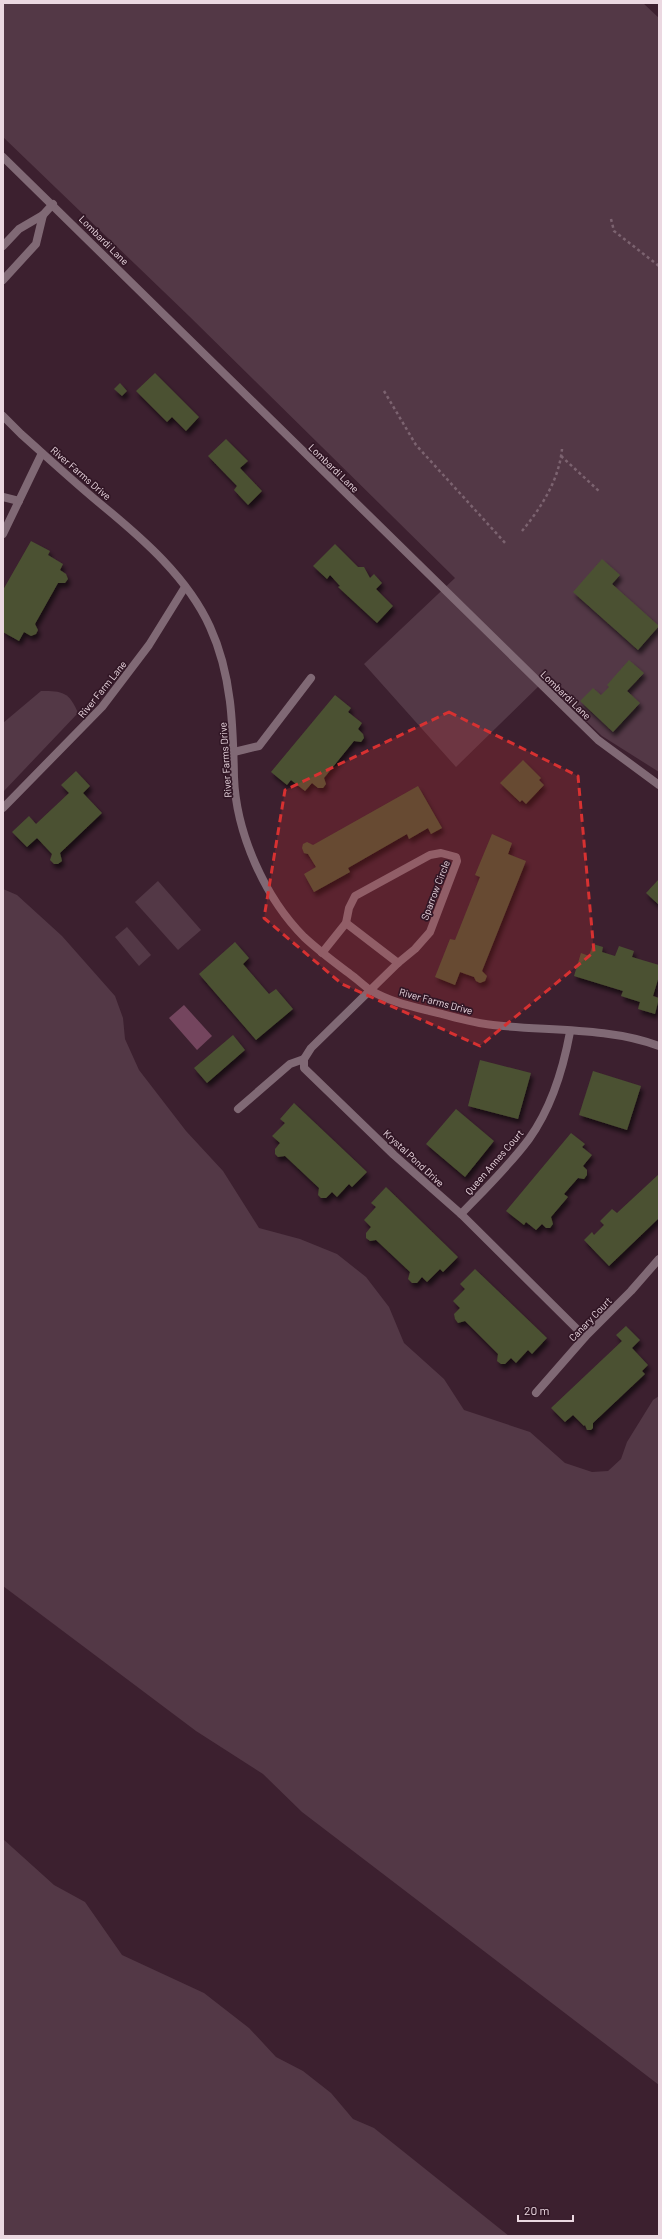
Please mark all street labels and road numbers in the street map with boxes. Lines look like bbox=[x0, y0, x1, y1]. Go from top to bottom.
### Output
street label: Lombardi Lane bbox=[77, 213, 131, 267]
street label: Lombardi Lane bbox=[306, 441, 362, 495]
street label: River Farms Drive bbox=[48, 444, 114, 502]
street label: River Farm Lane bbox=[75, 658, 129, 720]
street label: Lombardi Lane bbox=[538, 668, 594, 722]
street label: River Farms Drive bbox=[216, 722, 234, 798]
street label: Sparrow Circle bbox=[418, 858, 452, 922]
street label: River Farms Drive bbox=[398, 985, 474, 1017]
street label: Krystal Pond Drive bbox=[381, 1127, 447, 1189]
street label: Queen Annes Court bbox=[462, 1127, 526, 1197]
street label: Canary Court bbox=[566, 1294, 614, 1343]

